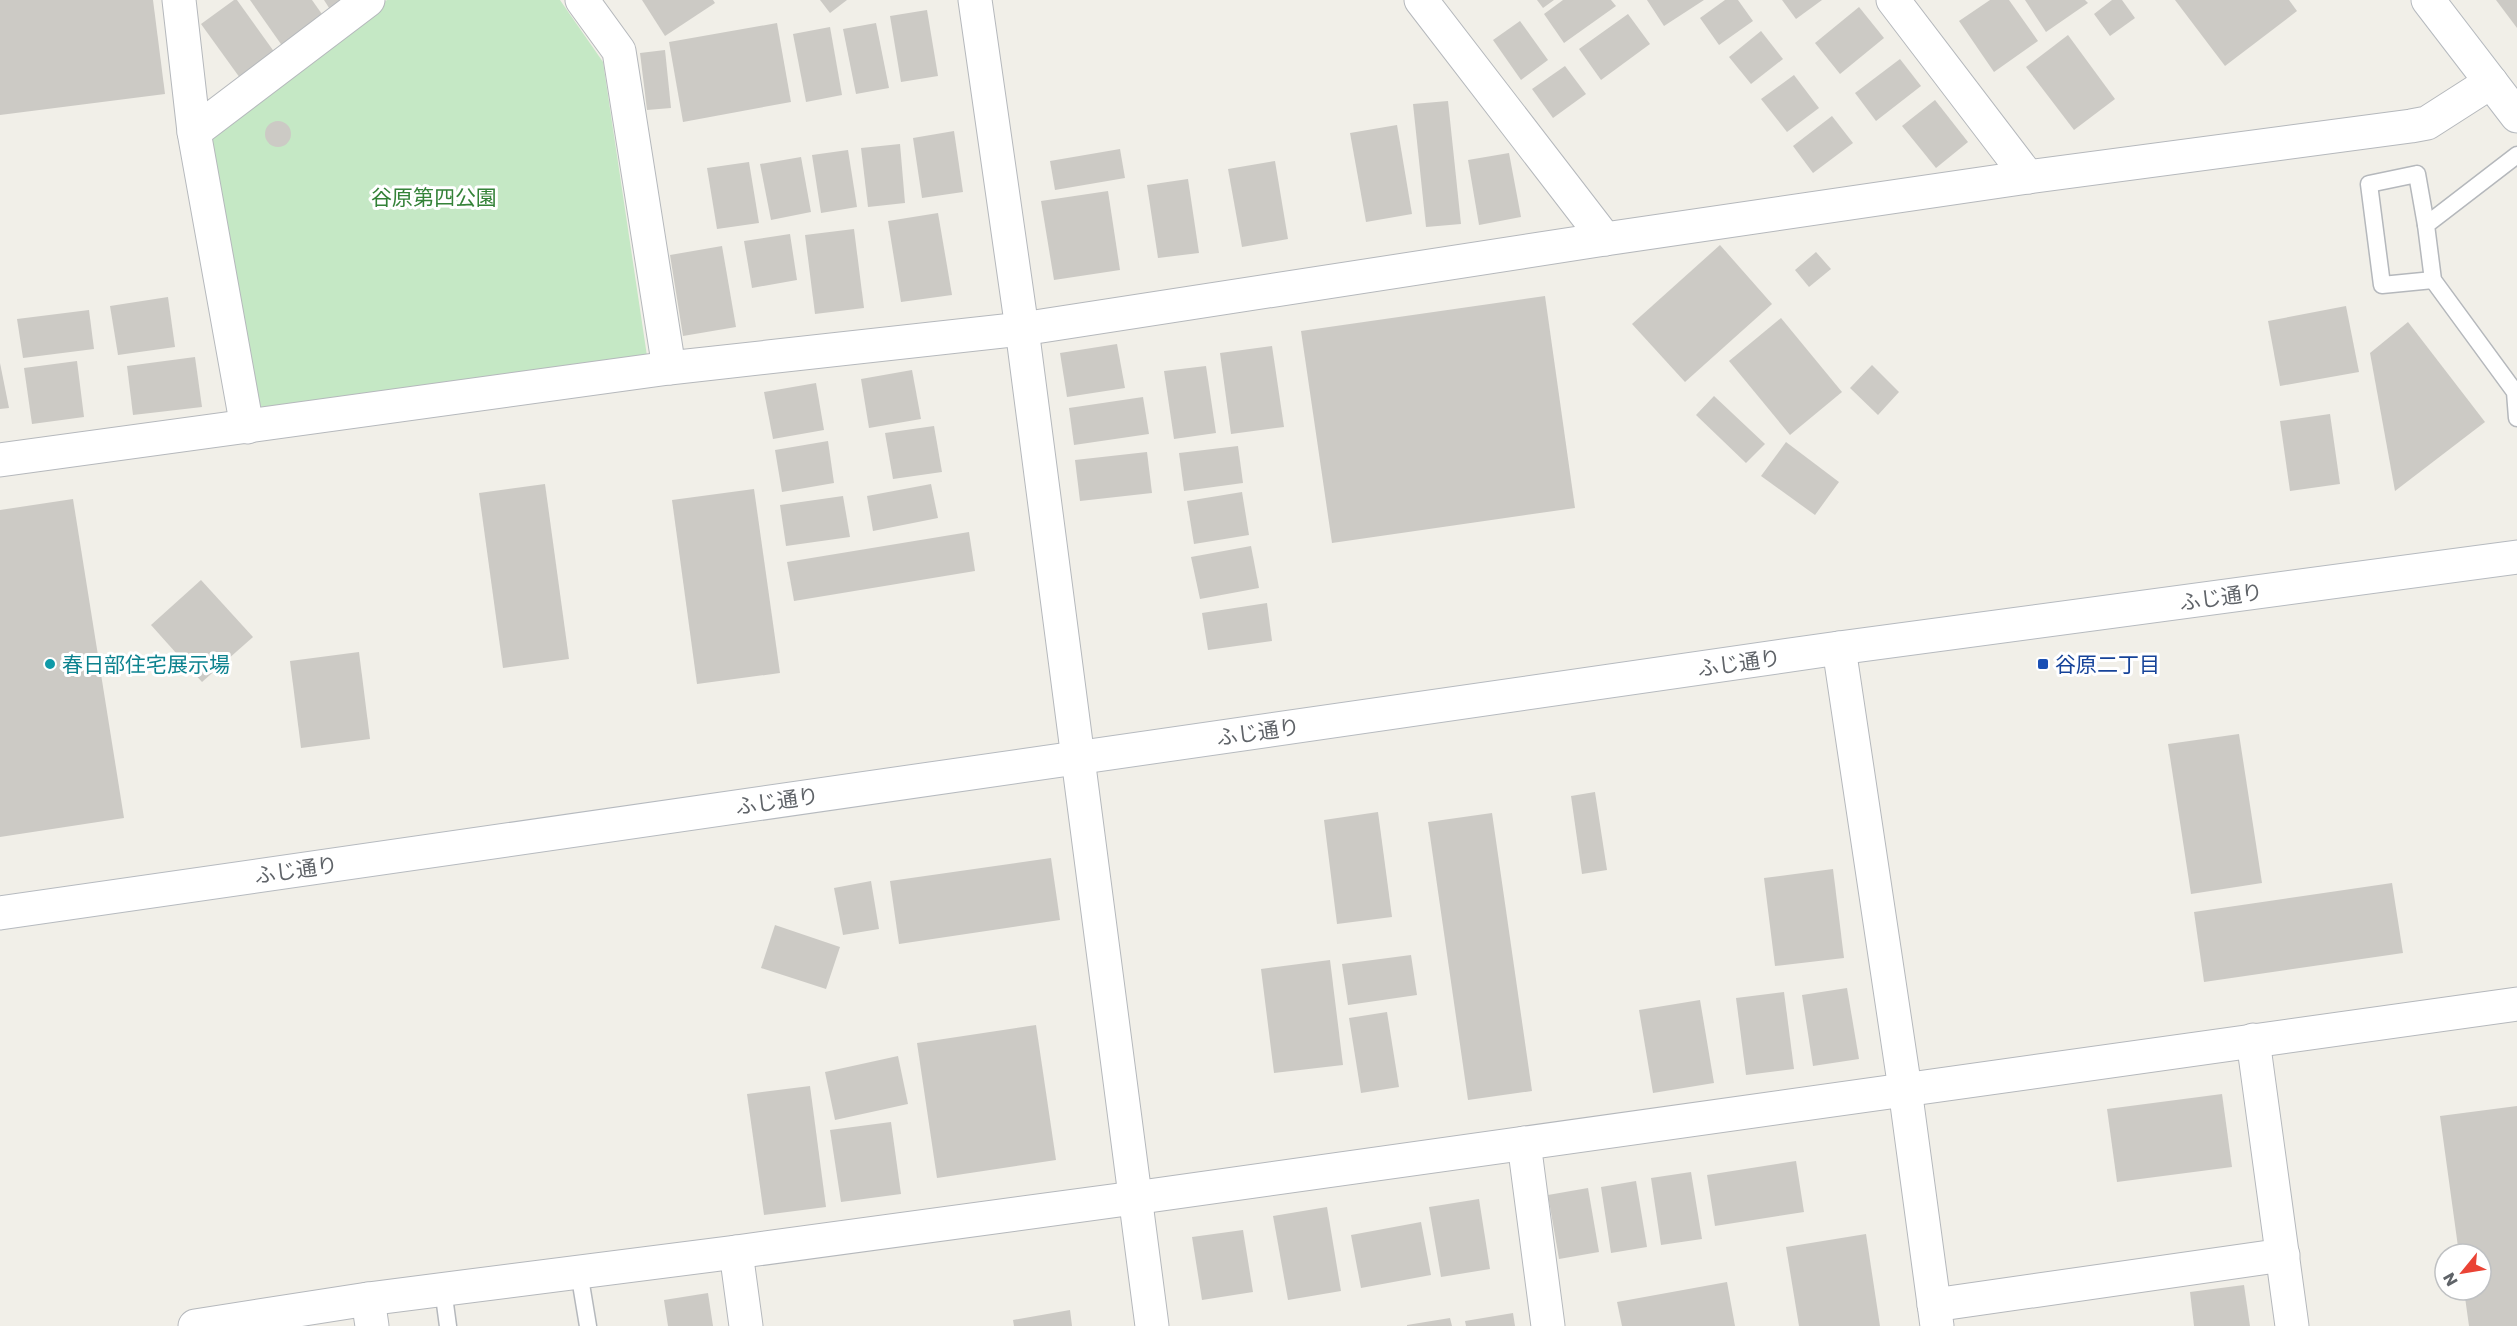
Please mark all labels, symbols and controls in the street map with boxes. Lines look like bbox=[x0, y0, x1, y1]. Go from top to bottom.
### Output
park label: 谷原第四公園 bbox=[371, 183, 497, 212]
street label: ふじ通り bbox=[2177, 577, 2265, 617]
street label: ふじ通り bbox=[1695, 643, 1783, 683]
place label: 春日部住宅展示場 bbox=[62, 650, 230, 679]
place label: 谷原二丁目 bbox=[2055, 650, 2160, 679]
marker: 春日部住宅展示場 bbox=[43, 657, 57, 671]
marker: 谷原二丁目 bbox=[2036, 657, 2050, 671]
street label: ふじ通り bbox=[1214, 712, 1302, 752]
street label: ふじ通り bbox=[733, 781, 821, 821]
street label: ふじ通り bbox=[252, 850, 340, 890]
north arrow bbox=[2433, 1242, 2493, 1302]
text: N bbox=[2437, 1268, 2463, 1290]

